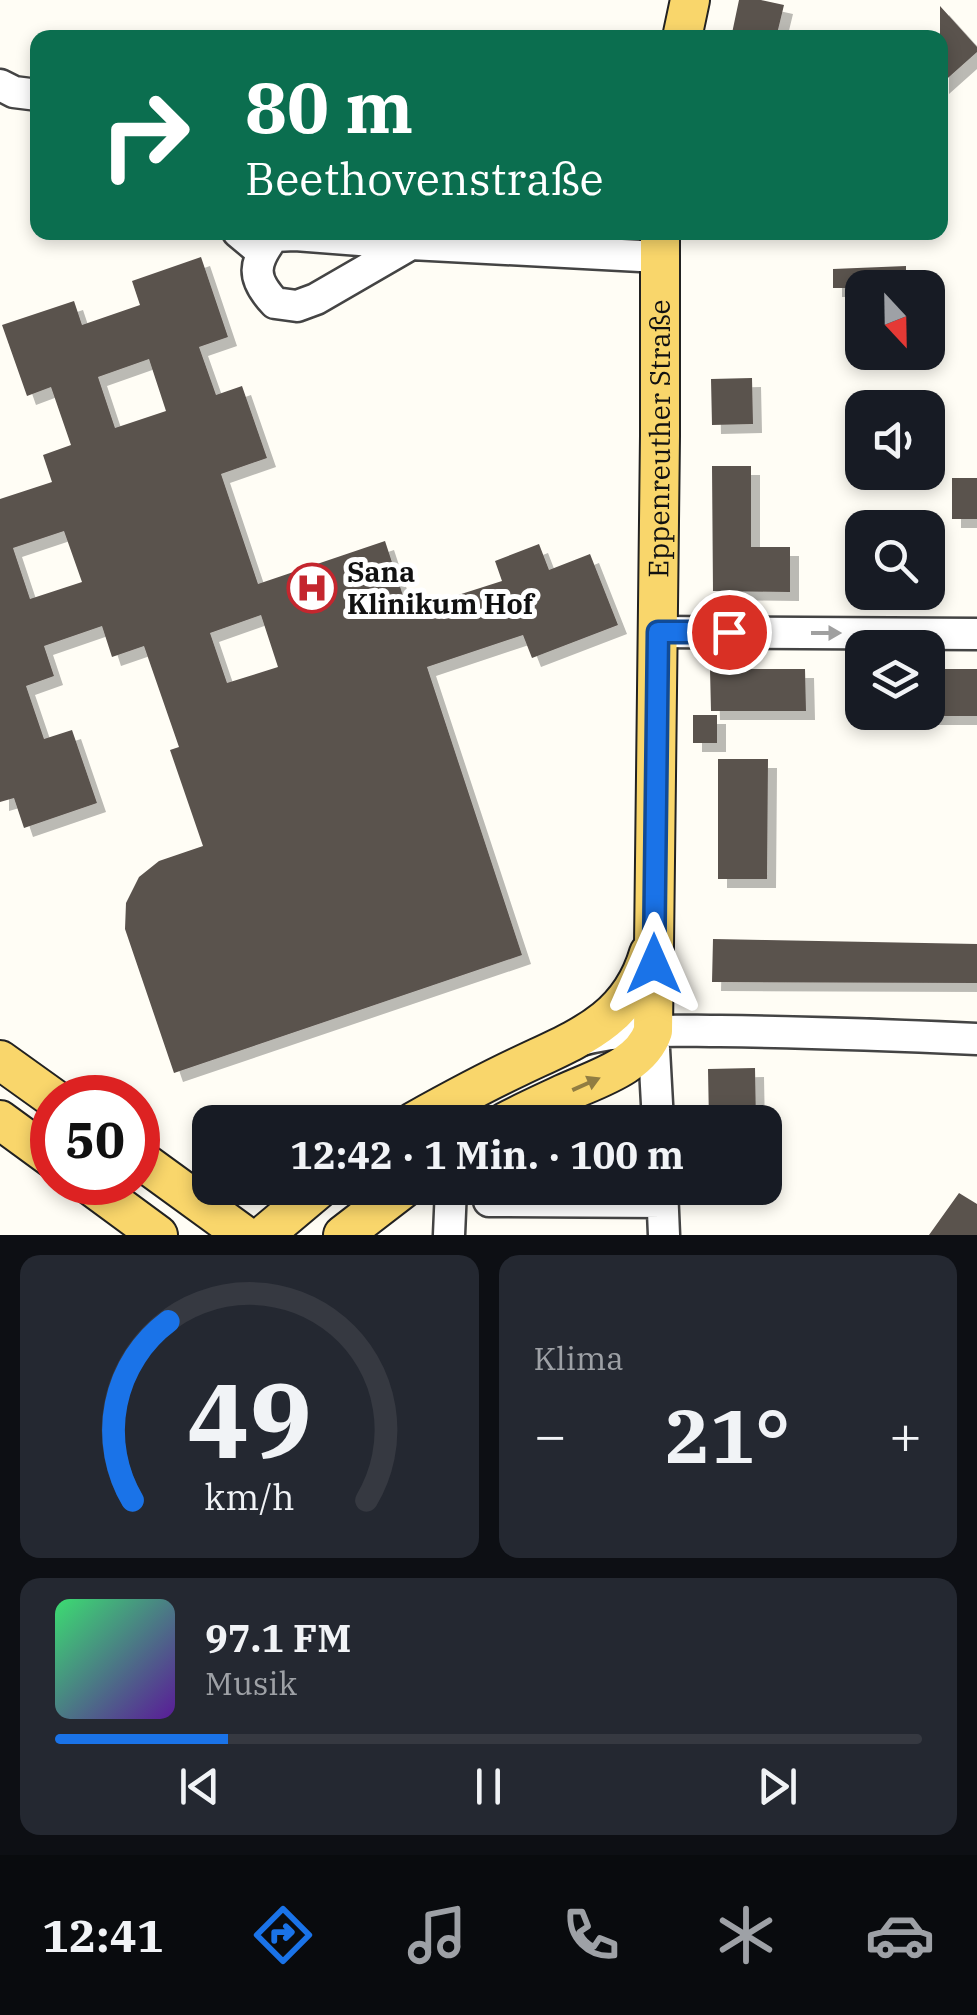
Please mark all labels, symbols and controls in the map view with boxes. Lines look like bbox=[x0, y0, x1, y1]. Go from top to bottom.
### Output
text: 80 m bbox=[245, 61, 413, 152]
icon: right bbox=[80, 70, 210, 200]
text: Beethovenstraße bbox=[245, 149, 604, 207]
north arrow bbox=[845, 270, 945, 370]
map controls bbox=[845, 270, 945, 730]
street label: Eppenreuther Straße bbox=[639, 299, 678, 578]
button: sound bbox=[845, 390, 945, 490]
button: search bbox=[845, 510, 945, 610]
place label: Sana Klinikum Hof bbox=[347, 553, 536, 622]
hospital icon: Sana Klinikum Hof bbox=[286, 562, 338, 614]
pin bbox=[687, 590, 772, 675]
icon: arrive bbox=[702, 605, 757, 660]
one-way arrow bbox=[810, 625, 842, 641]
button: layers bbox=[845, 630, 945, 730]
position arrow bbox=[602, 912, 706, 1016]
speed limit sign: 50 bbox=[30, 1075, 160, 1205]
one-way arrow bbox=[571, 1076, 601, 1092]
text: 12:42 · 1 Min. · 100 m bbox=[290, 1130, 684, 1179]
text: Klima bbox=[534, 1337, 624, 1379]
text: 49 bbox=[187, 1351, 312, 1487]
text: 21° bbox=[665, 1386, 790, 1484]
text: − bbox=[534, 1399, 567, 1470]
text: + bbox=[889, 1399, 922, 1470]
text: km/h bbox=[204, 1473, 294, 1520]
text: 97.1 FM bbox=[205, 1613, 351, 1662]
text: Musik bbox=[205, 1662, 297, 1704]
icon: previous bbox=[172, 1759, 227, 1814]
icon: pause bbox=[461, 1759, 516, 1814]
icon: next bbox=[750, 1759, 805, 1814]
icon: directions bbox=[248, 1900, 318, 1970]
icon: music bbox=[402, 1900, 472, 1970]
icon: phone bbox=[556, 1900, 626, 1970]
icon: climate bbox=[711, 1900, 781, 1970]
icon: car bbox=[865, 1900, 935, 1970]
text: 12:41 bbox=[42, 1906, 164, 1964]

